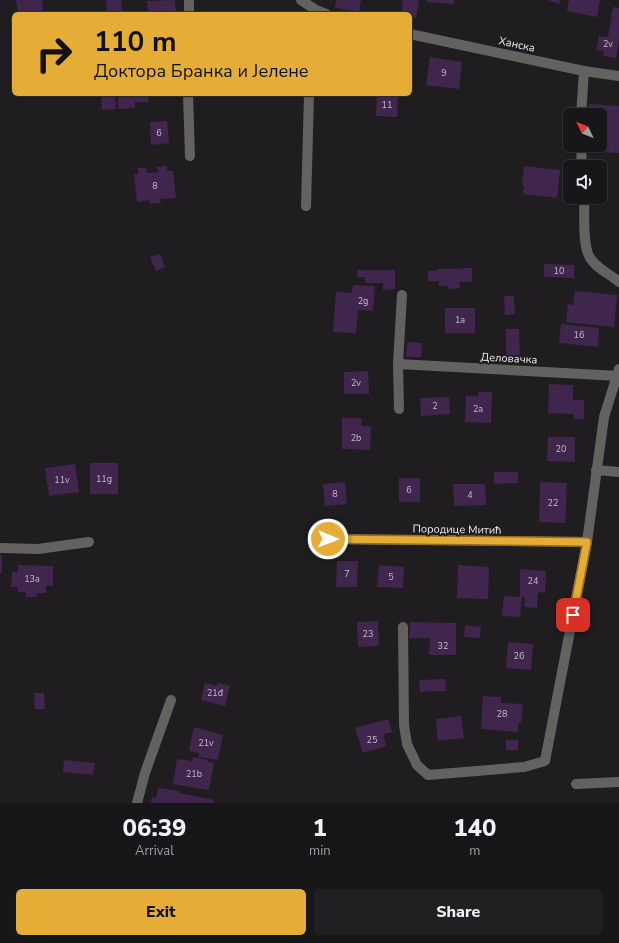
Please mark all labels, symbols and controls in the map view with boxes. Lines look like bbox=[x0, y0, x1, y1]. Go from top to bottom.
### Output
text: 110 m bbox=[94, 23, 177, 61]
icon: right bbox=[28, 28, 80, 80]
street label: Ханска bbox=[498, 33, 536, 56]
house number: 2v bbox=[603, 38, 613, 50]
text: Доктора Бранка и Јелене bbox=[94, 59, 309, 83]
house number: 9 bbox=[441, 67, 447, 79]
house number: 11 bbox=[382, 99, 392, 111]
north arrow bbox=[563, 108, 607, 152]
map controls bbox=[563, 108, 607, 204]
house number: 6 bbox=[156, 127, 162, 139]
button: sound bbox=[563, 160, 607, 204]
house number: 8 bbox=[152, 180, 158, 192]
house number: 10 bbox=[554, 265, 564, 277]
house number: 2g bbox=[358, 295, 368, 307]
house number: 1a bbox=[455, 314, 465, 326]
house number: 16 bbox=[574, 329, 584, 341]
street label: Деловачка bbox=[480, 350, 538, 367]
house number: 2v bbox=[351, 377, 361, 389]
house number: 2 bbox=[432, 400, 438, 412]
house number: 2a bbox=[473, 403, 483, 415]
house number: 2b bbox=[351, 432, 361, 444]
house number: 20 bbox=[556, 443, 566, 455]
house number: 11g bbox=[96, 473, 112, 485]
house number: 11v bbox=[54, 474, 70, 486]
house number: 6 bbox=[406, 484, 412, 496]
house number: 8 bbox=[332, 488, 338, 500]
house number: 4 bbox=[467, 489, 473, 501]
house number: 22 bbox=[548, 497, 558, 509]
position arrow bbox=[307, 518, 349, 560]
street label: Породице Митић bbox=[412, 521, 502, 538]
house number: 7 bbox=[344, 568, 350, 580]
house number: 5 bbox=[388, 571, 394, 583]
house number: 13a bbox=[24, 573, 40, 585]
house number: 24 bbox=[528, 575, 539, 587]
pin bbox=[556, 598, 590, 632]
icon: arrive bbox=[562, 604, 584, 626]
house number: 23 bbox=[363, 628, 373, 640]
house number: 32 bbox=[438, 640, 448, 652]
house number: 26 bbox=[514, 650, 524, 662]
house number: 21đ bbox=[207, 687, 224, 699]
house number: 28 bbox=[497, 708, 507, 720]
house number: 25 bbox=[367, 734, 377, 746]
house number: 21v bbox=[198, 737, 214, 749]
house number: 21b bbox=[186, 768, 202, 780]
text: 06:39 bbox=[123, 812, 186, 844]
text: 1 bbox=[313, 812, 327, 844]
text: 140 bbox=[453, 812, 496, 844]
text: Arrival bbox=[135, 842, 174, 860]
text: min bbox=[309, 842, 331, 860]
text: m bbox=[469, 842, 480, 860]
button: Exit bbox=[16, 889, 306, 935]
button: Share bbox=[314, 889, 603, 935]

